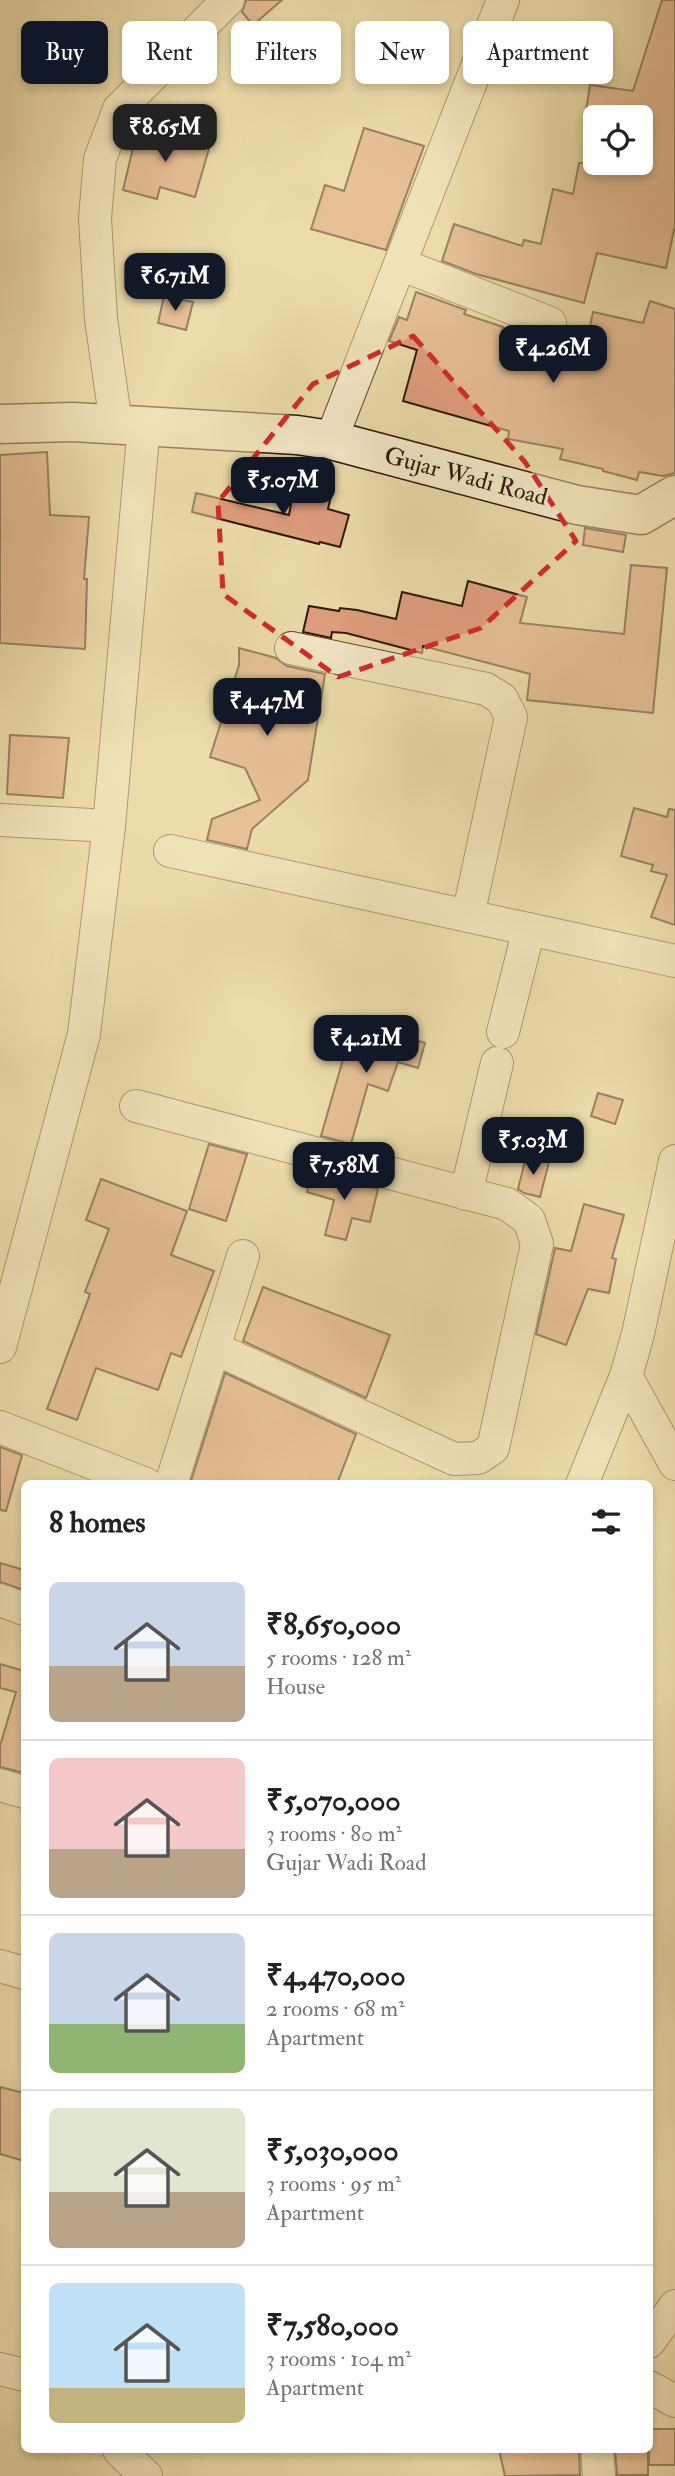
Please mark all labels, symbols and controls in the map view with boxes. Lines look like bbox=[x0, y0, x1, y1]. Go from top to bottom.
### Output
chip: Buy bbox=[21, 21, 108, 84]
chip: Rent bbox=[122, 21, 217, 84]
chip: Filters bbox=[231, 21, 341, 84]
chip: New bbox=[355, 21, 449, 84]
chip: Apartment bbox=[463, 21, 613, 84]
pin: ₹8.65M bbox=[108, 104, 222, 164]
map controls bbox=[583, 105, 653, 175]
button: locate bbox=[583, 105, 653, 175]
text: ₹8.65M bbox=[129, 112, 201, 141]
pin: ₹6.71M bbox=[118, 254, 232, 313]
text: ₹6.71M bbox=[140, 261, 210, 290]
pin: ₹4.26M bbox=[496, 326, 610, 385]
text: ₹4.26M bbox=[515, 333, 591, 362]
street label: Gujar Wadi Road bbox=[381, 440, 551, 513]
pin: ₹5.07M bbox=[226, 458, 340, 517]
text: ₹5.07M bbox=[247, 465, 319, 494]
pin: ₹4.47M bbox=[210, 678, 324, 738]
text: ₹4.47M bbox=[229, 686, 305, 715]
pin: ₹4.21M bbox=[309, 1016, 423, 1075]
text: ₹4.21M bbox=[330, 1023, 402, 1052]
pin: ₹5.03M bbox=[476, 1118, 590, 1177]
text: ₹5.03M bbox=[498, 1125, 568, 1154]
pin: ₹7.58M bbox=[287, 1142, 401, 1202]
text: ₹7.58M bbox=[309, 1150, 379, 1179]
icon: filters bbox=[587, 1503, 625, 1541]
text: 8 homes bbox=[49, 1504, 146, 1541]
text: ₹8,650,000 bbox=[266, 1606, 401, 1643]
icon: home bbox=[105, 1610, 189, 1694]
text: 5 rooms · 128 m² bbox=[266, 1643, 411, 1672]
text: House bbox=[266, 1672, 325, 1701]
text: ₹5,070,000 bbox=[266, 1782, 401, 1819]
icon: home bbox=[105, 1786, 189, 1870]
text: 3 rooms · 80 m² bbox=[266, 1819, 402, 1848]
text: Gujar Wadi Road bbox=[266, 1848, 427, 1877]
text: ₹4,470,000 bbox=[266, 1957, 406, 1994]
icon: home bbox=[105, 1961, 189, 2045]
text: 2 rooms · 68 m² bbox=[266, 1994, 405, 2023]
text: Apartment bbox=[266, 2023, 364, 2052]
text: ₹5,030,000 bbox=[266, 2132, 399, 2169]
icon: home bbox=[105, 2136, 189, 2220]
text: 3 rooms · 95 m² bbox=[266, 2169, 401, 2198]
text: Apartment bbox=[266, 2198, 364, 2227]
text: ₹7,580,000 bbox=[266, 2307, 399, 2344]
icon: home bbox=[105, 2311, 189, 2395]
text: 3 rooms · 104 m² bbox=[266, 2344, 412, 2373]
text: Apartment bbox=[266, 2373, 364, 2402]

